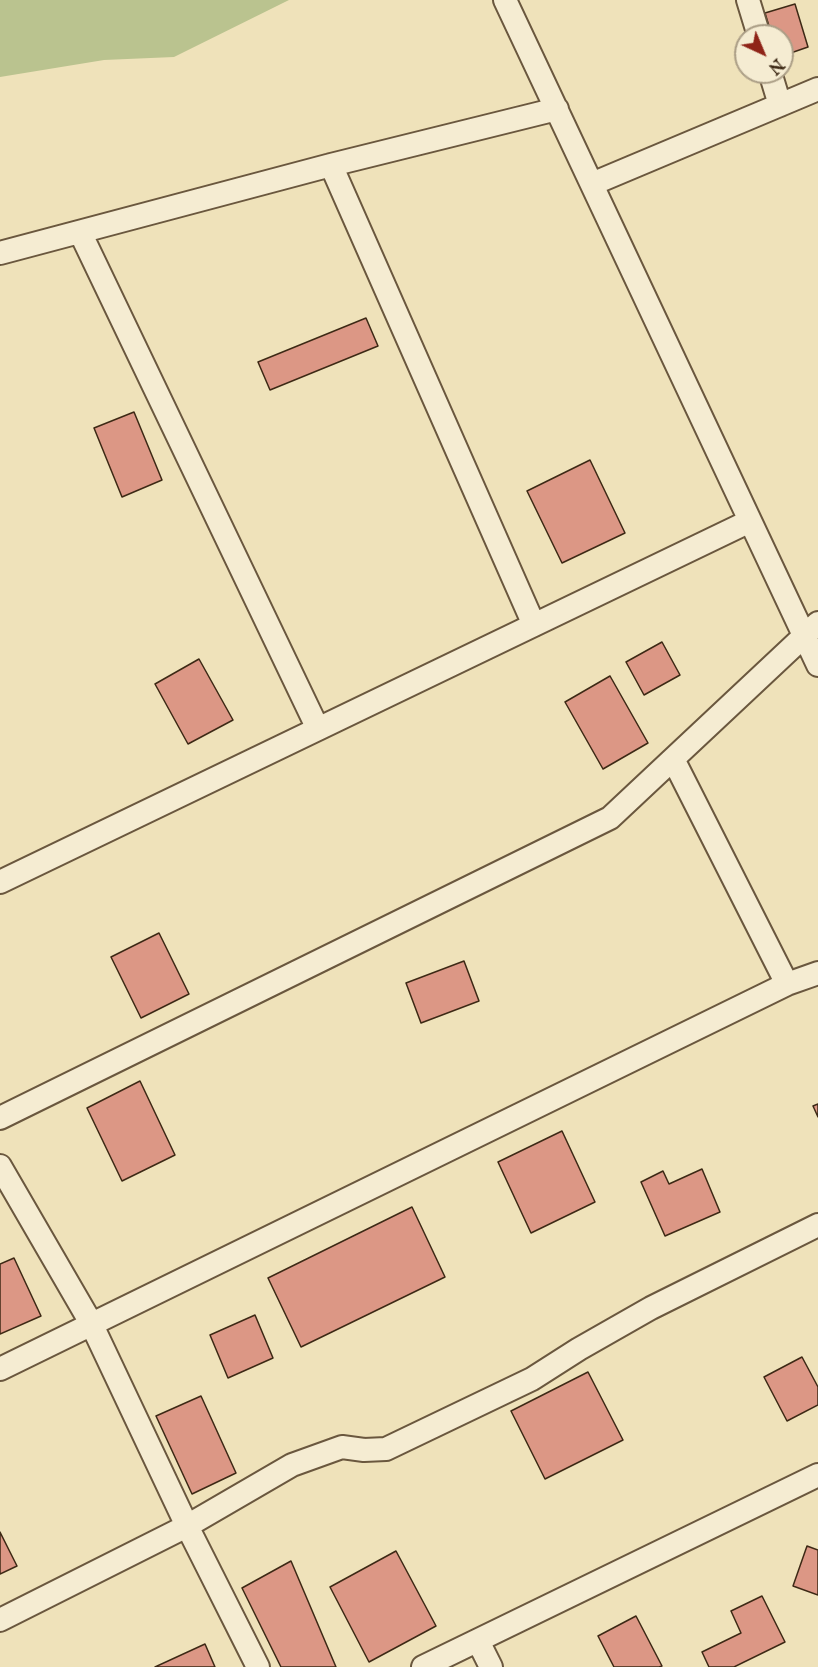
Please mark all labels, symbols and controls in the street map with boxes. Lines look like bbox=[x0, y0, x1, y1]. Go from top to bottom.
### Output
north arrow bbox=[734, 24, 794, 84]
text: N bbox=[763, 54, 787, 78]

